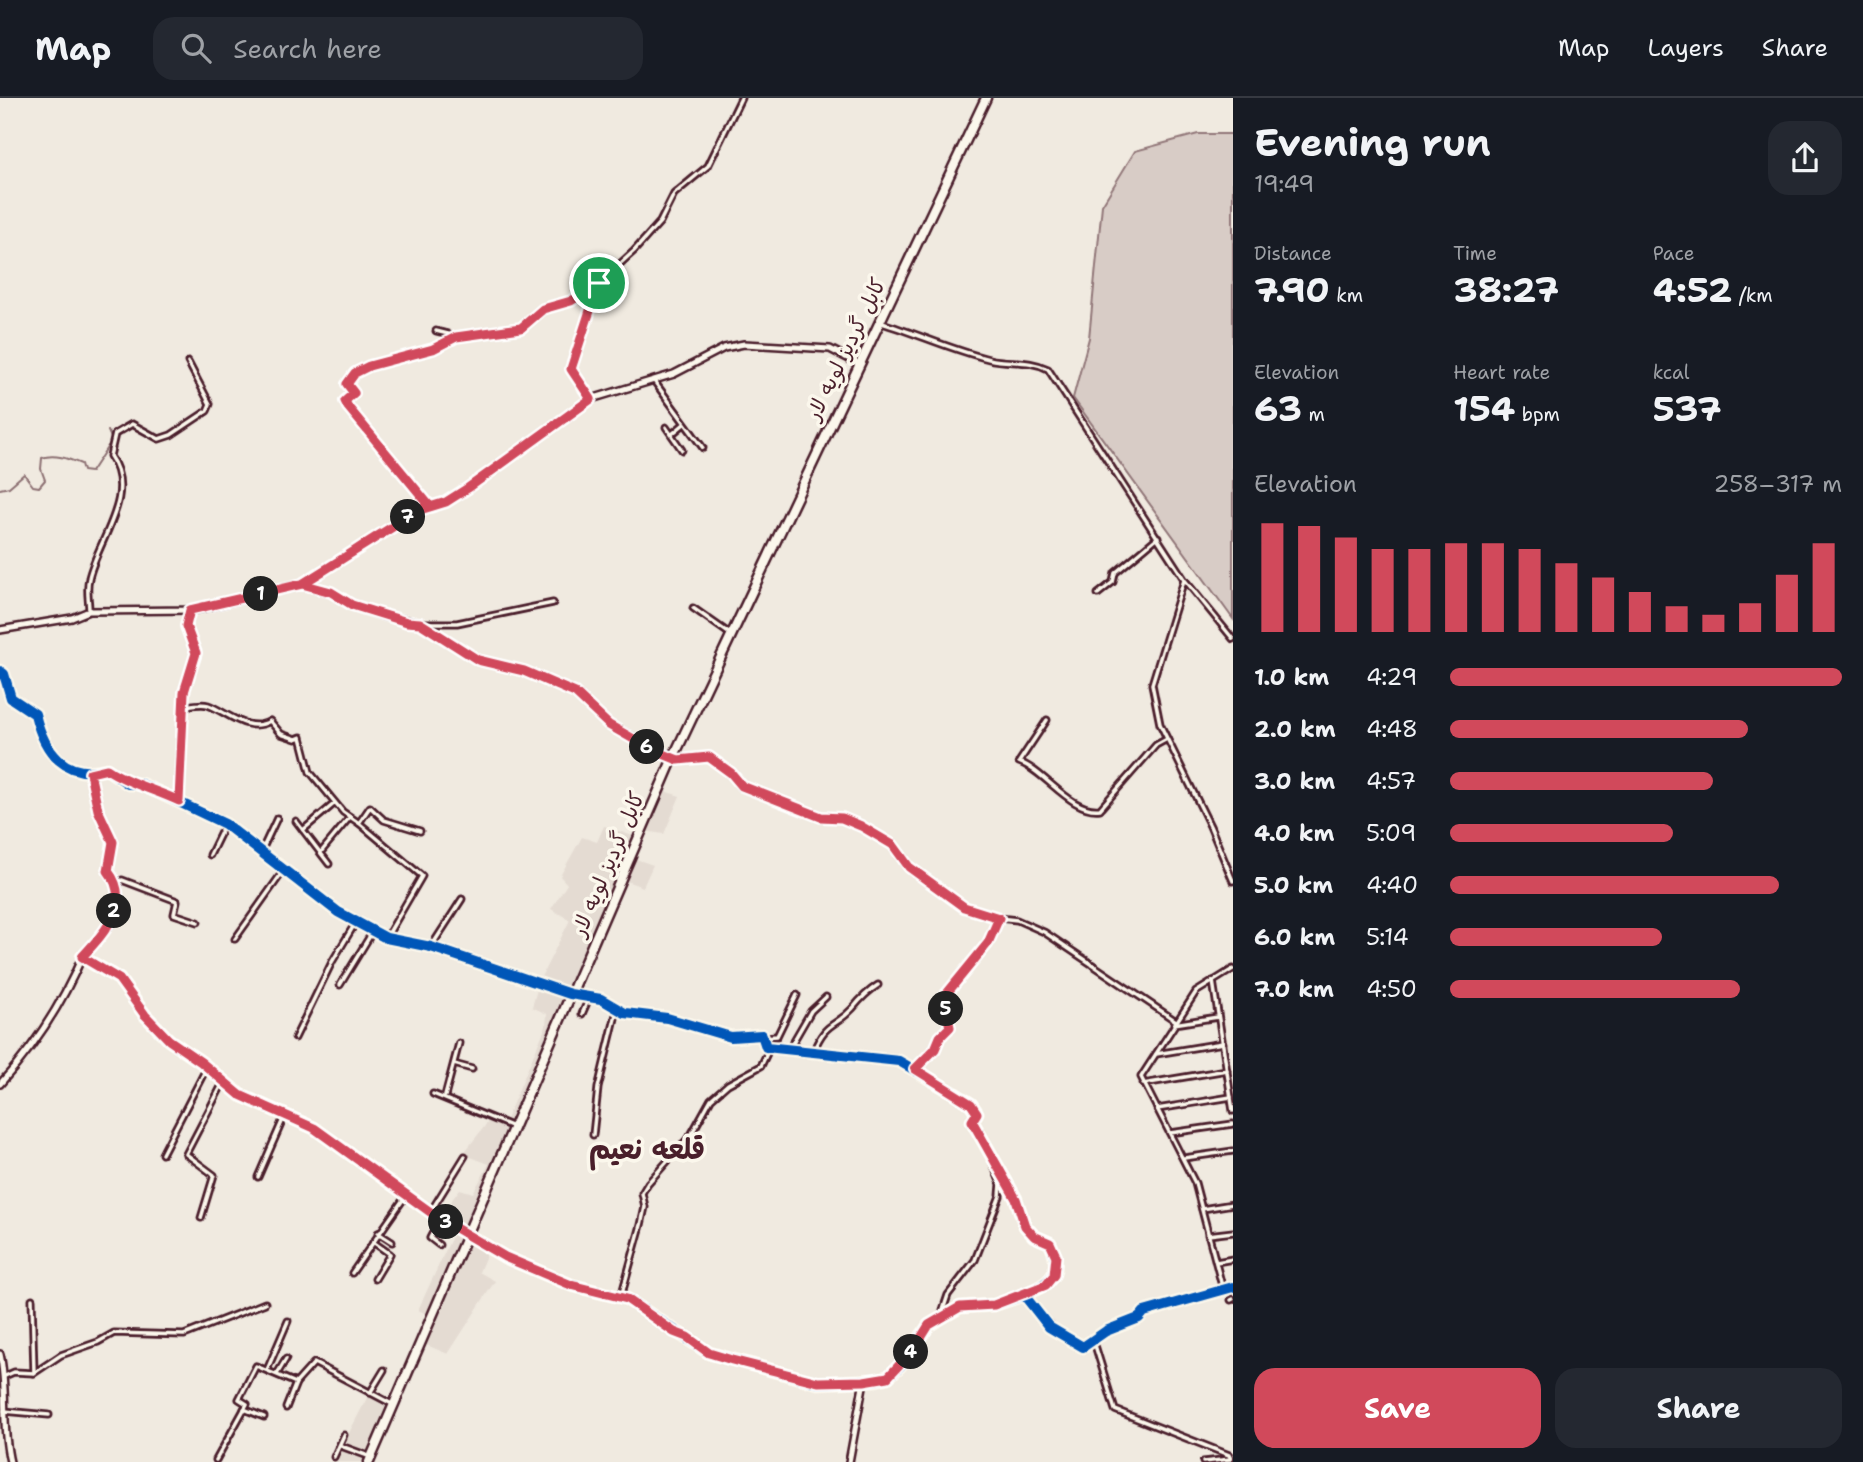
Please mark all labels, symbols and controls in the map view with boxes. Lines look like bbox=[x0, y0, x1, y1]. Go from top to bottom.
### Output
search box bbox=[153, 17, 643, 80]
text: Map bbox=[35, 26, 111, 71]
icon: search bbox=[177, 29, 215, 67]
text: Search here bbox=[233, 31, 382, 66]
text: Map bbox=[1558, 32, 1609, 64]
text: Layers bbox=[1647, 32, 1724, 64]
text: Share bbox=[1762, 32, 1828, 64]
text: Evening run bbox=[1254, 117, 1491, 168]
button: share bbox=[1768, 121, 1842, 195]
text: 19:49 bbox=[1254, 169, 1314, 199]
text: Distance bbox=[1254, 241, 1332, 266]
text: Time bbox=[1453, 241, 1497, 266]
text: Pace bbox=[1653, 241, 1694, 266]
pin bbox=[569, 253, 629, 313]
icon: arrive bbox=[580, 264, 618, 302]
text: 7.90 bbox=[1254, 266, 1330, 313]
text: 38:27 bbox=[1453, 266, 1559, 313]
text: 4:52 bbox=[1653, 266, 1732, 313]
street label: کابل گردیز لویه لار bbox=[799, 273, 893, 427]
text: km bbox=[1330, 283, 1363, 308]
text: /km bbox=[1732, 283, 1773, 308]
text: Elevation bbox=[1254, 360, 1339, 385]
text: Heart rate bbox=[1453, 360, 1550, 385]
text: kcal bbox=[1653, 360, 1690, 385]
text: 63 bbox=[1254, 385, 1302, 432]
text: 154 bbox=[1453, 385, 1515, 432]
text: 537 bbox=[1653, 385, 1722, 432]
text: m bbox=[1302, 402, 1325, 427]
text: bpm bbox=[1515, 402, 1560, 427]
text: Elevation bbox=[1254, 469, 1357, 499]
text: 258–317 m bbox=[1714, 469, 1842, 499]
pin: 7 bbox=[390, 500, 426, 534]
text: 7 bbox=[401, 504, 414, 529]
pin: 1 bbox=[244, 576, 278, 612]
text: 1 bbox=[256, 581, 265, 606]
text: 1.0 km bbox=[1254, 662, 1329, 692]
text: 4:29 bbox=[1366, 662, 1417, 692]
text: 2.0 km bbox=[1254, 714, 1336, 744]
text: 4:48 bbox=[1366, 714, 1418, 744]
pin: 6 bbox=[630, 730, 664, 764]
text: 6 bbox=[640, 734, 653, 759]
text: 3.0 km bbox=[1254, 766, 1335, 796]
text: 4:57 bbox=[1366, 766, 1416, 796]
street label: کابل گردیز لویه لار bbox=[564, 787, 651, 943]
text: 4.0 km bbox=[1254, 818, 1335, 848]
text: 5:09 bbox=[1366, 818, 1416, 848]
text: 5.0 km bbox=[1254, 870, 1333, 900]
text: 4:40 bbox=[1366, 870, 1418, 900]
pin: 2 bbox=[96, 894, 132, 928]
text: 2 bbox=[107, 898, 120, 923]
text: 6.0 km bbox=[1254, 922, 1335, 952]
text: 5:14 bbox=[1366, 922, 1409, 952]
text: 7.0 km bbox=[1254, 974, 1334, 1004]
text: 4:50 bbox=[1366, 974, 1417, 1004]
pin: 5 bbox=[928, 992, 964, 1026]
text: 5 bbox=[940, 996, 951, 1021]
district label: قلعه نعيم bbox=[589, 1130, 705, 1171]
pin: 3 bbox=[428, 1204, 464, 1240]
text: 3 bbox=[439, 1209, 452, 1234]
pin: 4 bbox=[894, 1334, 928, 1370]
text: 4 bbox=[904, 1339, 917, 1364]
button: Save bbox=[1254, 1368, 1541, 1448]
button: Share bbox=[1555, 1368, 1842, 1448]

